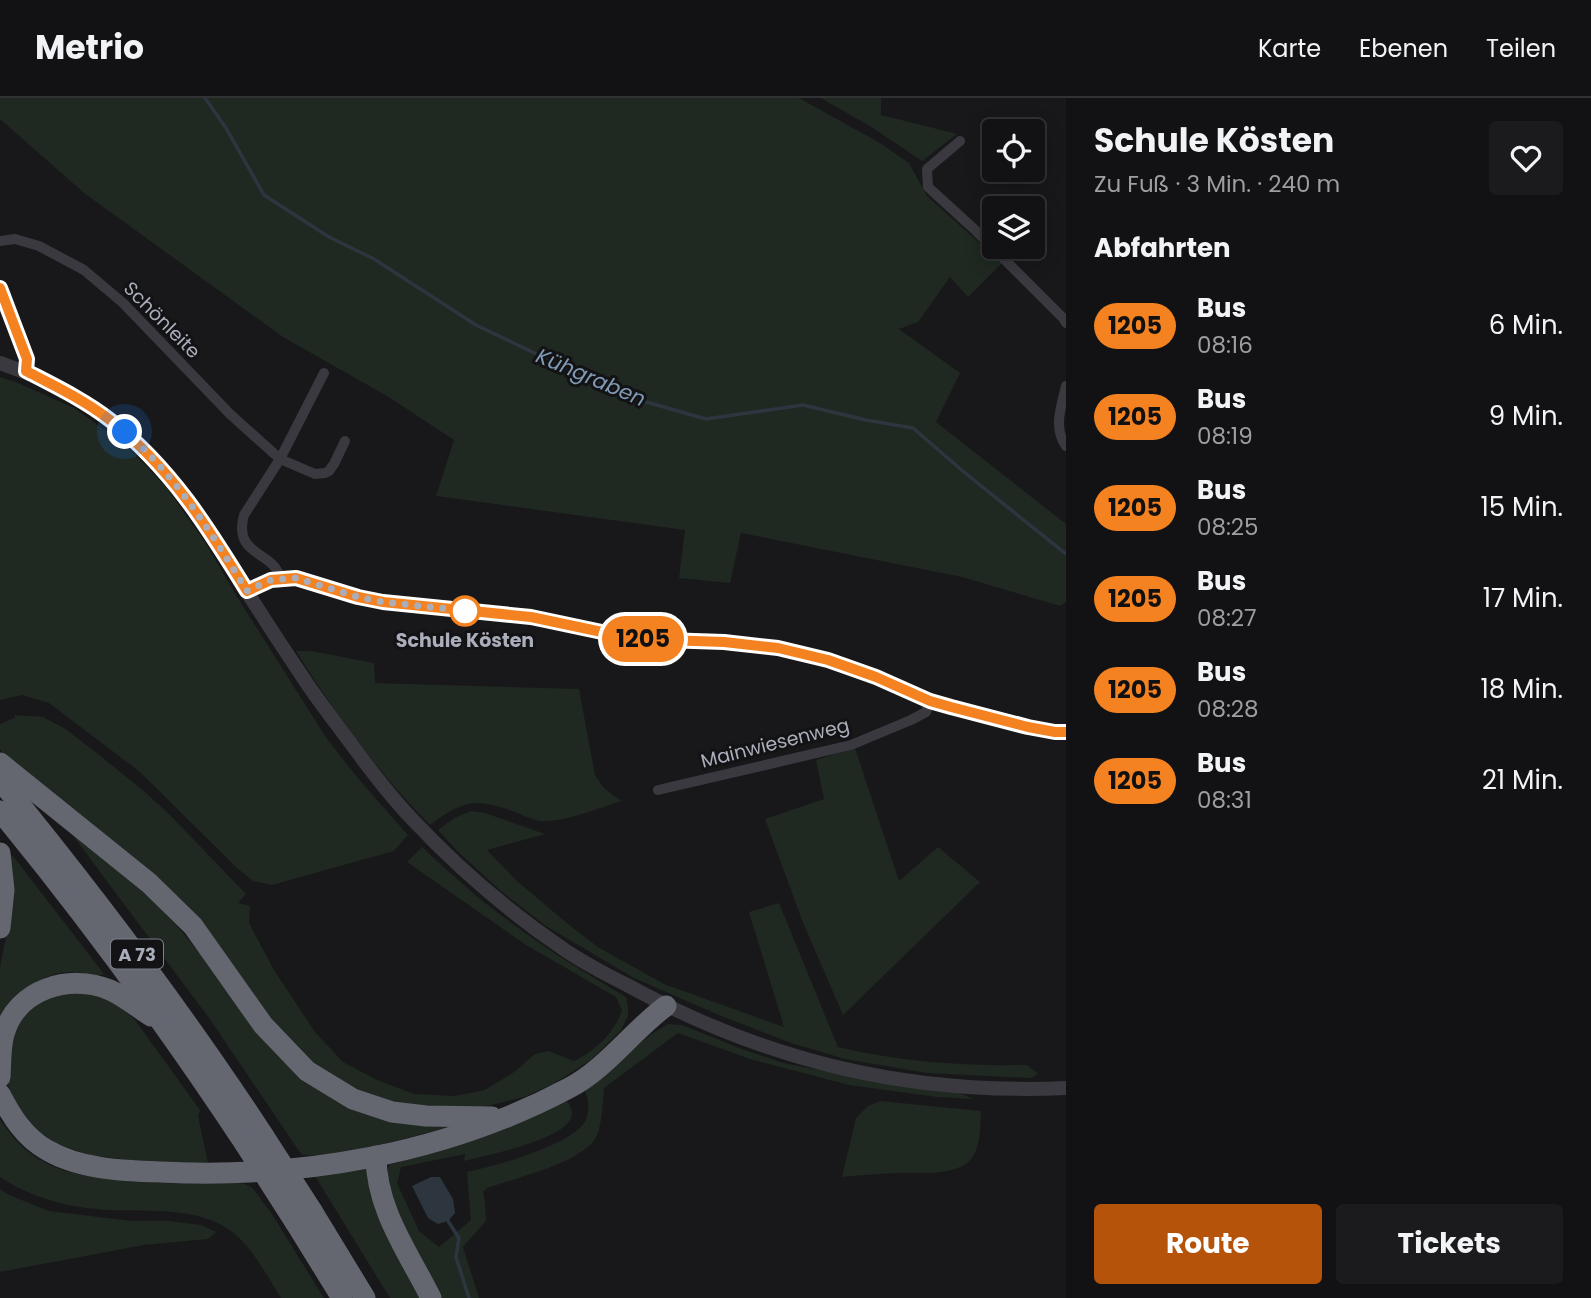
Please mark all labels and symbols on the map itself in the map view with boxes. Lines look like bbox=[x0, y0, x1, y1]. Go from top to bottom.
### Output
street label: Schönleite bbox=[117, 275, 207, 365]
water label: Kühgraben bbox=[532, 341, 650, 413]
your location bbox=[107, 414, 142, 449]
marker: Schule Kösten bbox=[450, 596, 480, 626]
line badge: 1205 bbox=[594, 616, 692, 662]
place label: Schule Kösten bbox=[396, 627, 534, 654]
street label: Mainwiesenweg bbox=[698, 711, 852, 775]
road number: A 73 bbox=[111, 940, 163, 968]

